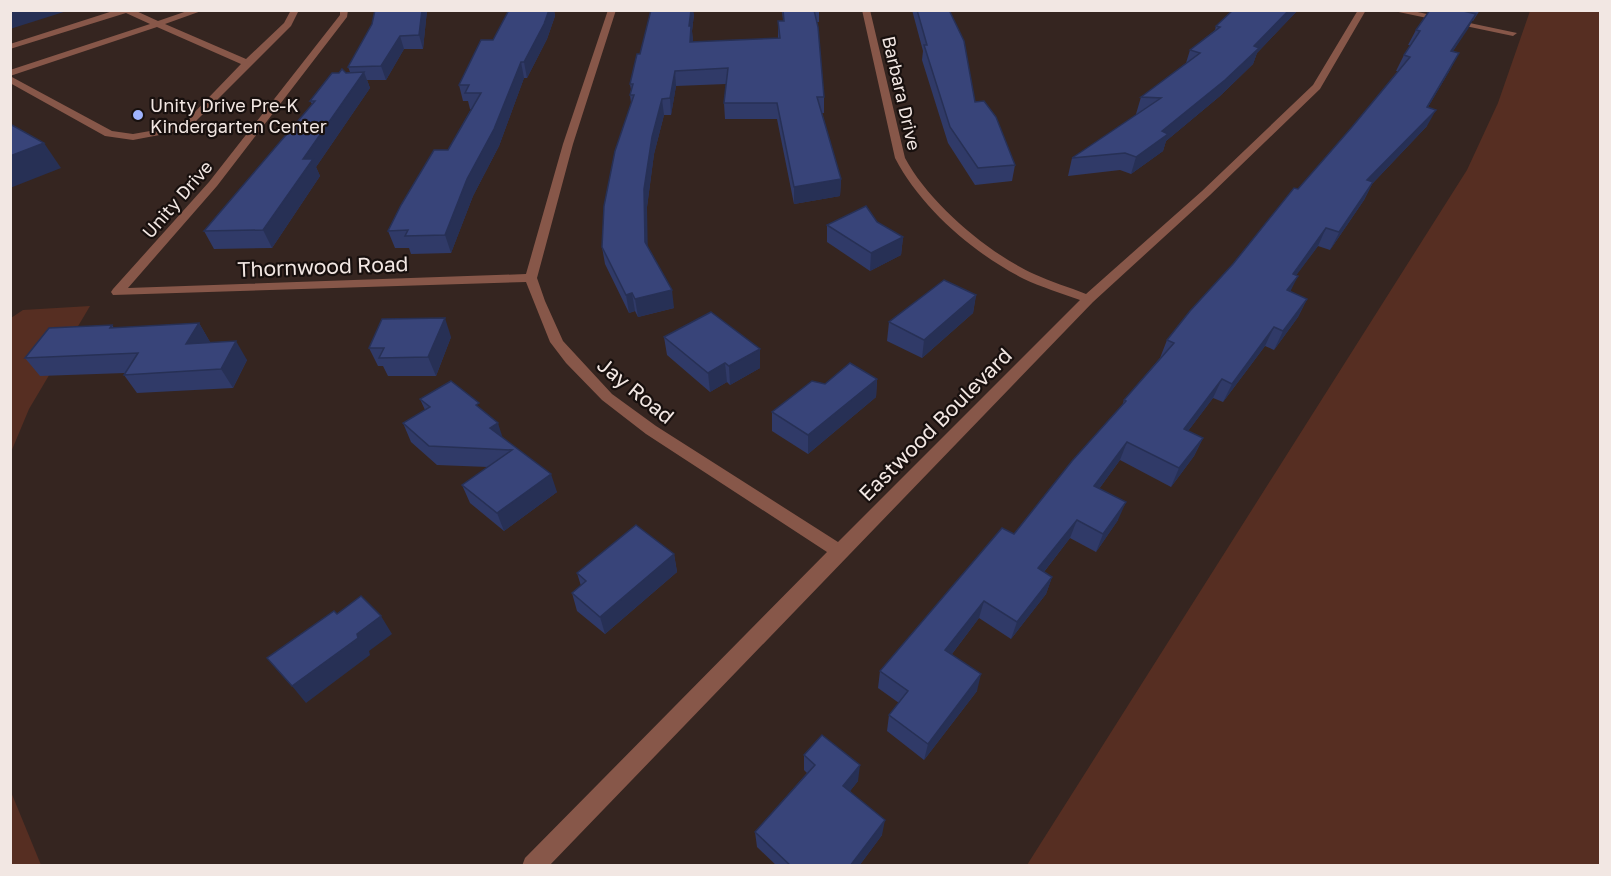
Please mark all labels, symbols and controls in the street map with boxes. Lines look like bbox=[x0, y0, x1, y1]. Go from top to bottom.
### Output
street label: Barbara Drive bbox=[878, 34, 926, 152]
place label: Unity Drive Pre-K Kindergarten Center bbox=[150, 94, 327, 137]
marker: Unity Drive Pre-K Kindergarten Center bbox=[131, 108, 145, 122]
street label: Unity Drive bbox=[137, 156, 217, 242]
street label: Thornwood Road bbox=[237, 250, 409, 282]
street label: Eastwood Boulevard bbox=[853, 342, 1017, 506]
street label: Jay Road bbox=[592, 351, 680, 429]

